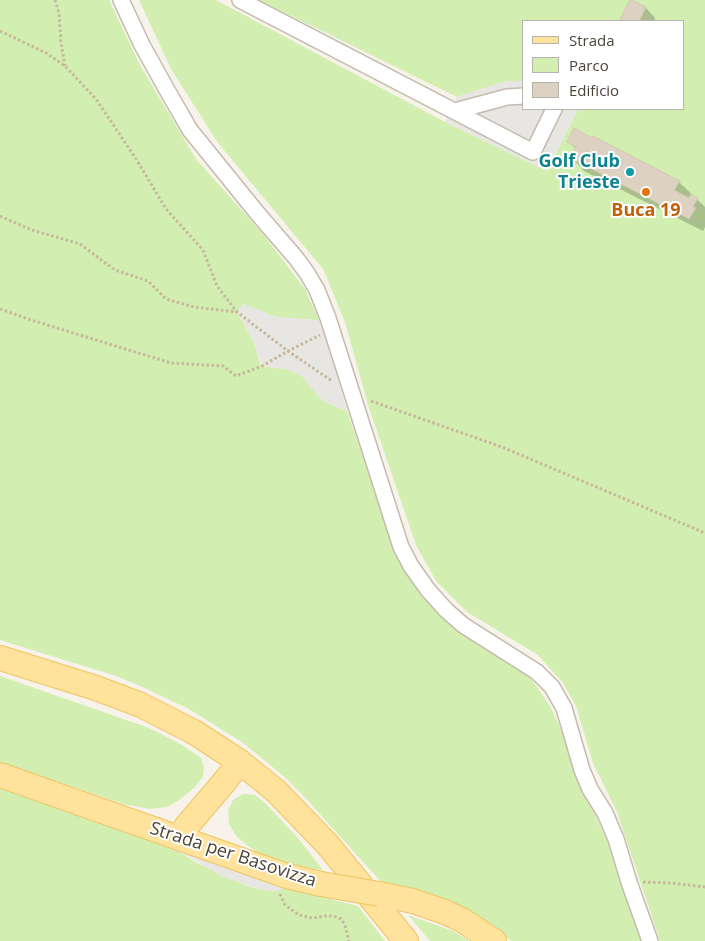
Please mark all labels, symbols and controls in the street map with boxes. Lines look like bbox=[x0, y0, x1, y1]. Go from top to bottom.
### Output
legend bbox=[522, 20, 685, 110]
text: Strada bbox=[569, 30, 615, 50]
text: Parco bbox=[569, 55, 609, 75]
text: Edificio bbox=[569, 80, 619, 100]
place label: Golf Club Trieste bbox=[538, 151, 620, 193]
marker: Golf Club Trieste bbox=[624, 166, 636, 178]
marker: Buca 19 bbox=[640, 186, 652, 198]
place label: Buca 19 bbox=[611, 200, 681, 222]
street label: Strada per Basovizza bbox=[147, 818, 319, 892]

